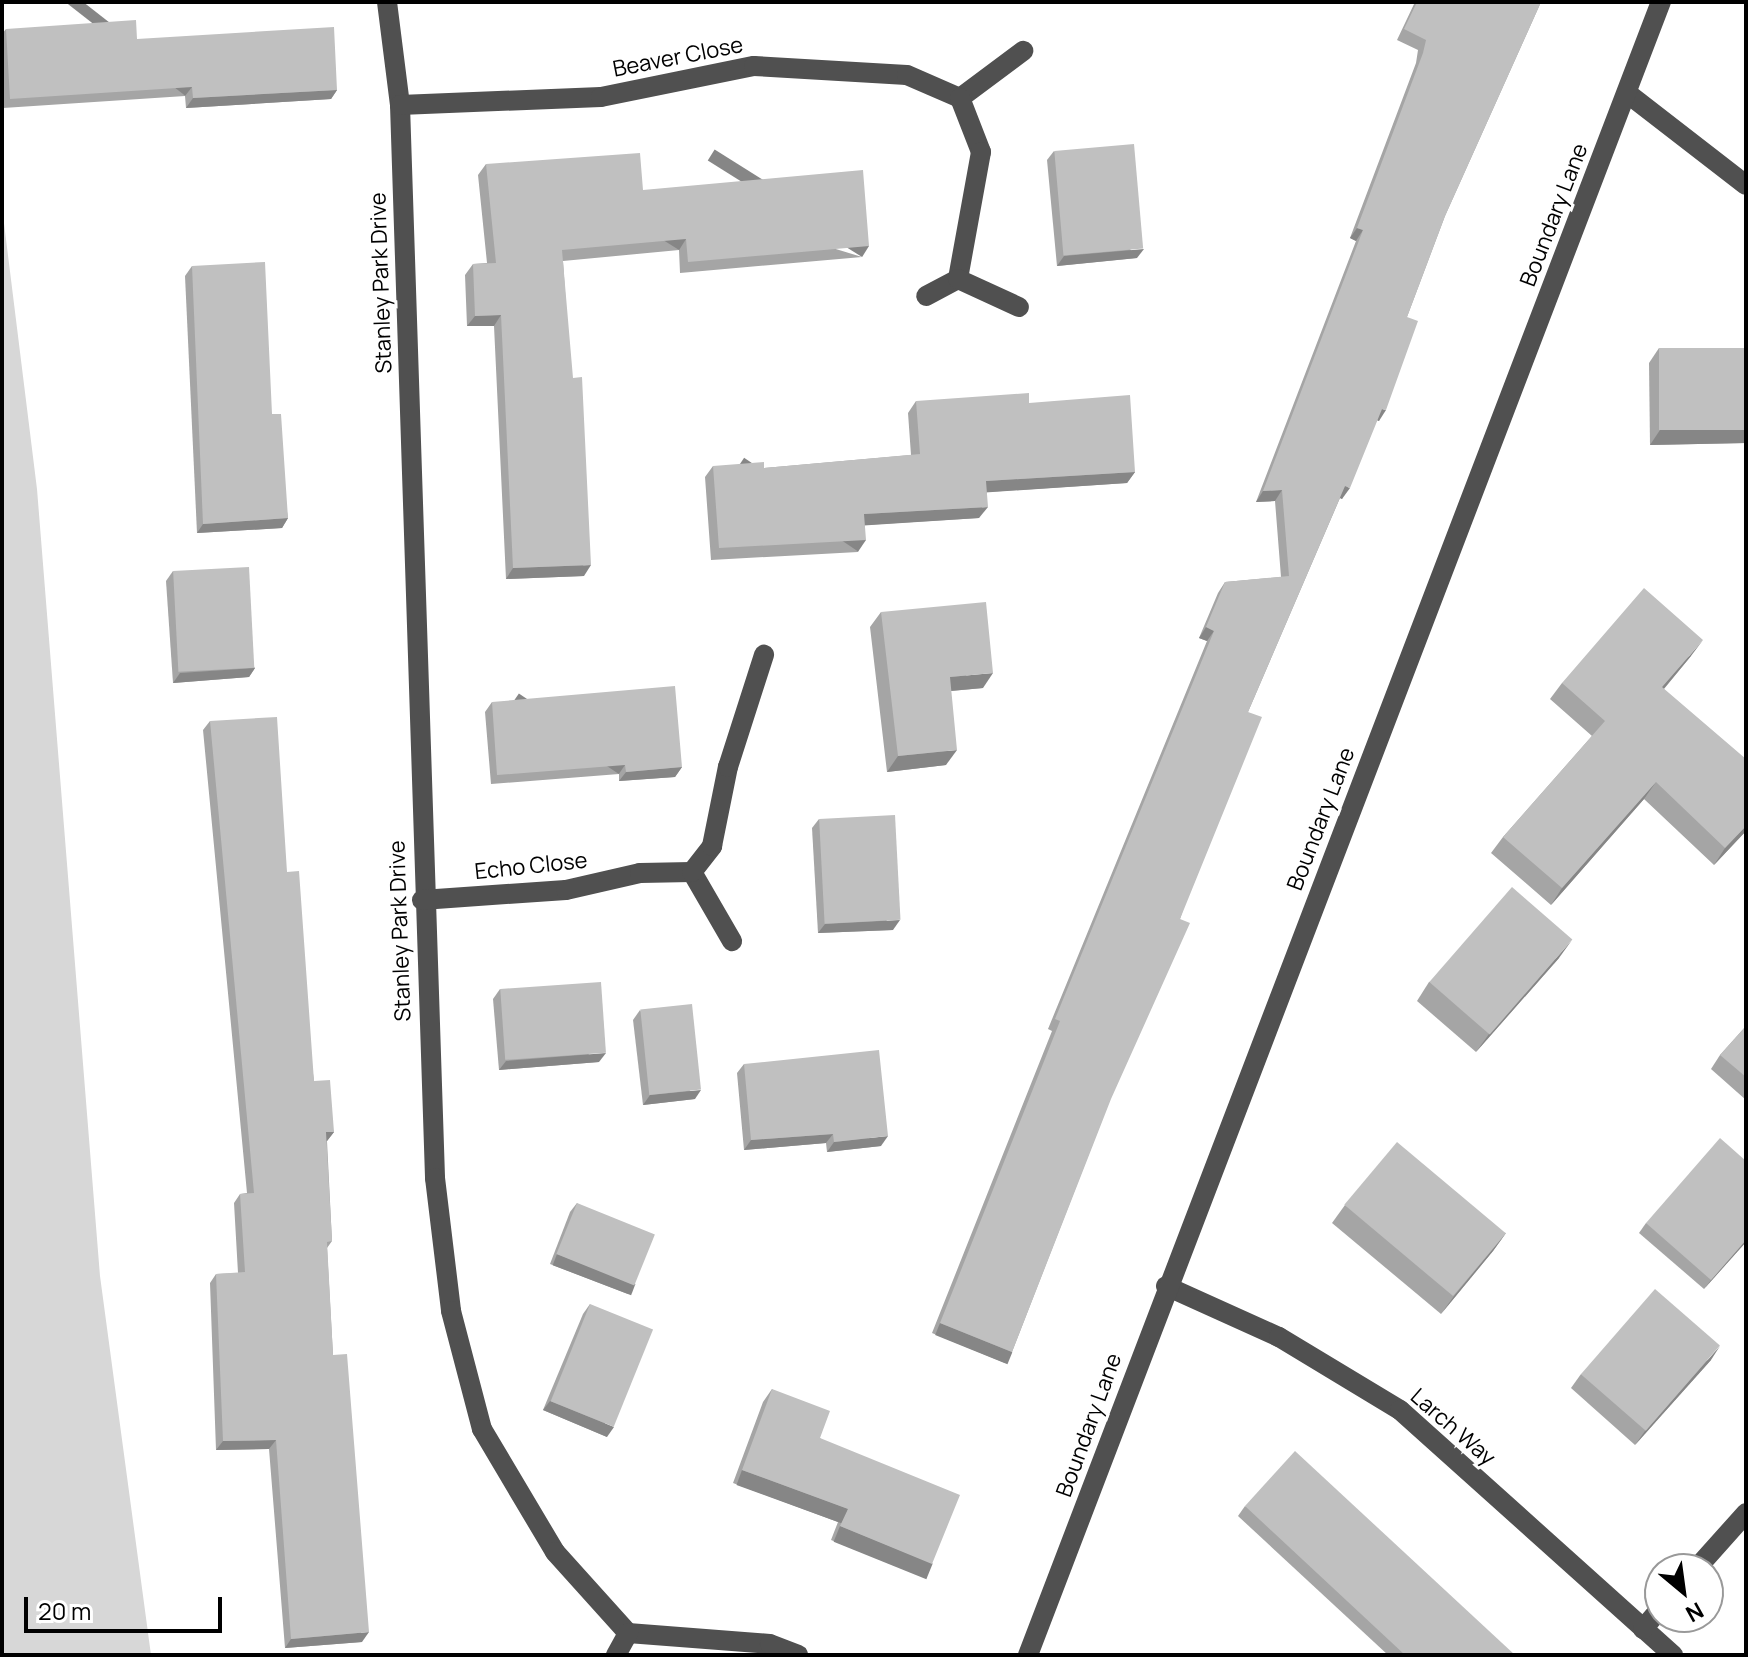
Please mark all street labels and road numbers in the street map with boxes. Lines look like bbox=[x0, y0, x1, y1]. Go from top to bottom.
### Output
street label: Beaver Close bbox=[611, 31, 745, 83]
street label: Boundary Lane bbox=[1515, 140, 1593, 290]
street label: Stanley Park Drive bbox=[365, 192, 397, 374]
street label: Boundary Lane bbox=[1282, 744, 1360, 894]
street label: Stanley Park Drive bbox=[384, 840, 416, 1022]
street label: Echo Close bbox=[473, 847, 589, 885]
street label: Boundary Lane bbox=[1051, 1350, 1127, 1500]
street label: Larch Way bbox=[1405, 1383, 1501, 1471]

